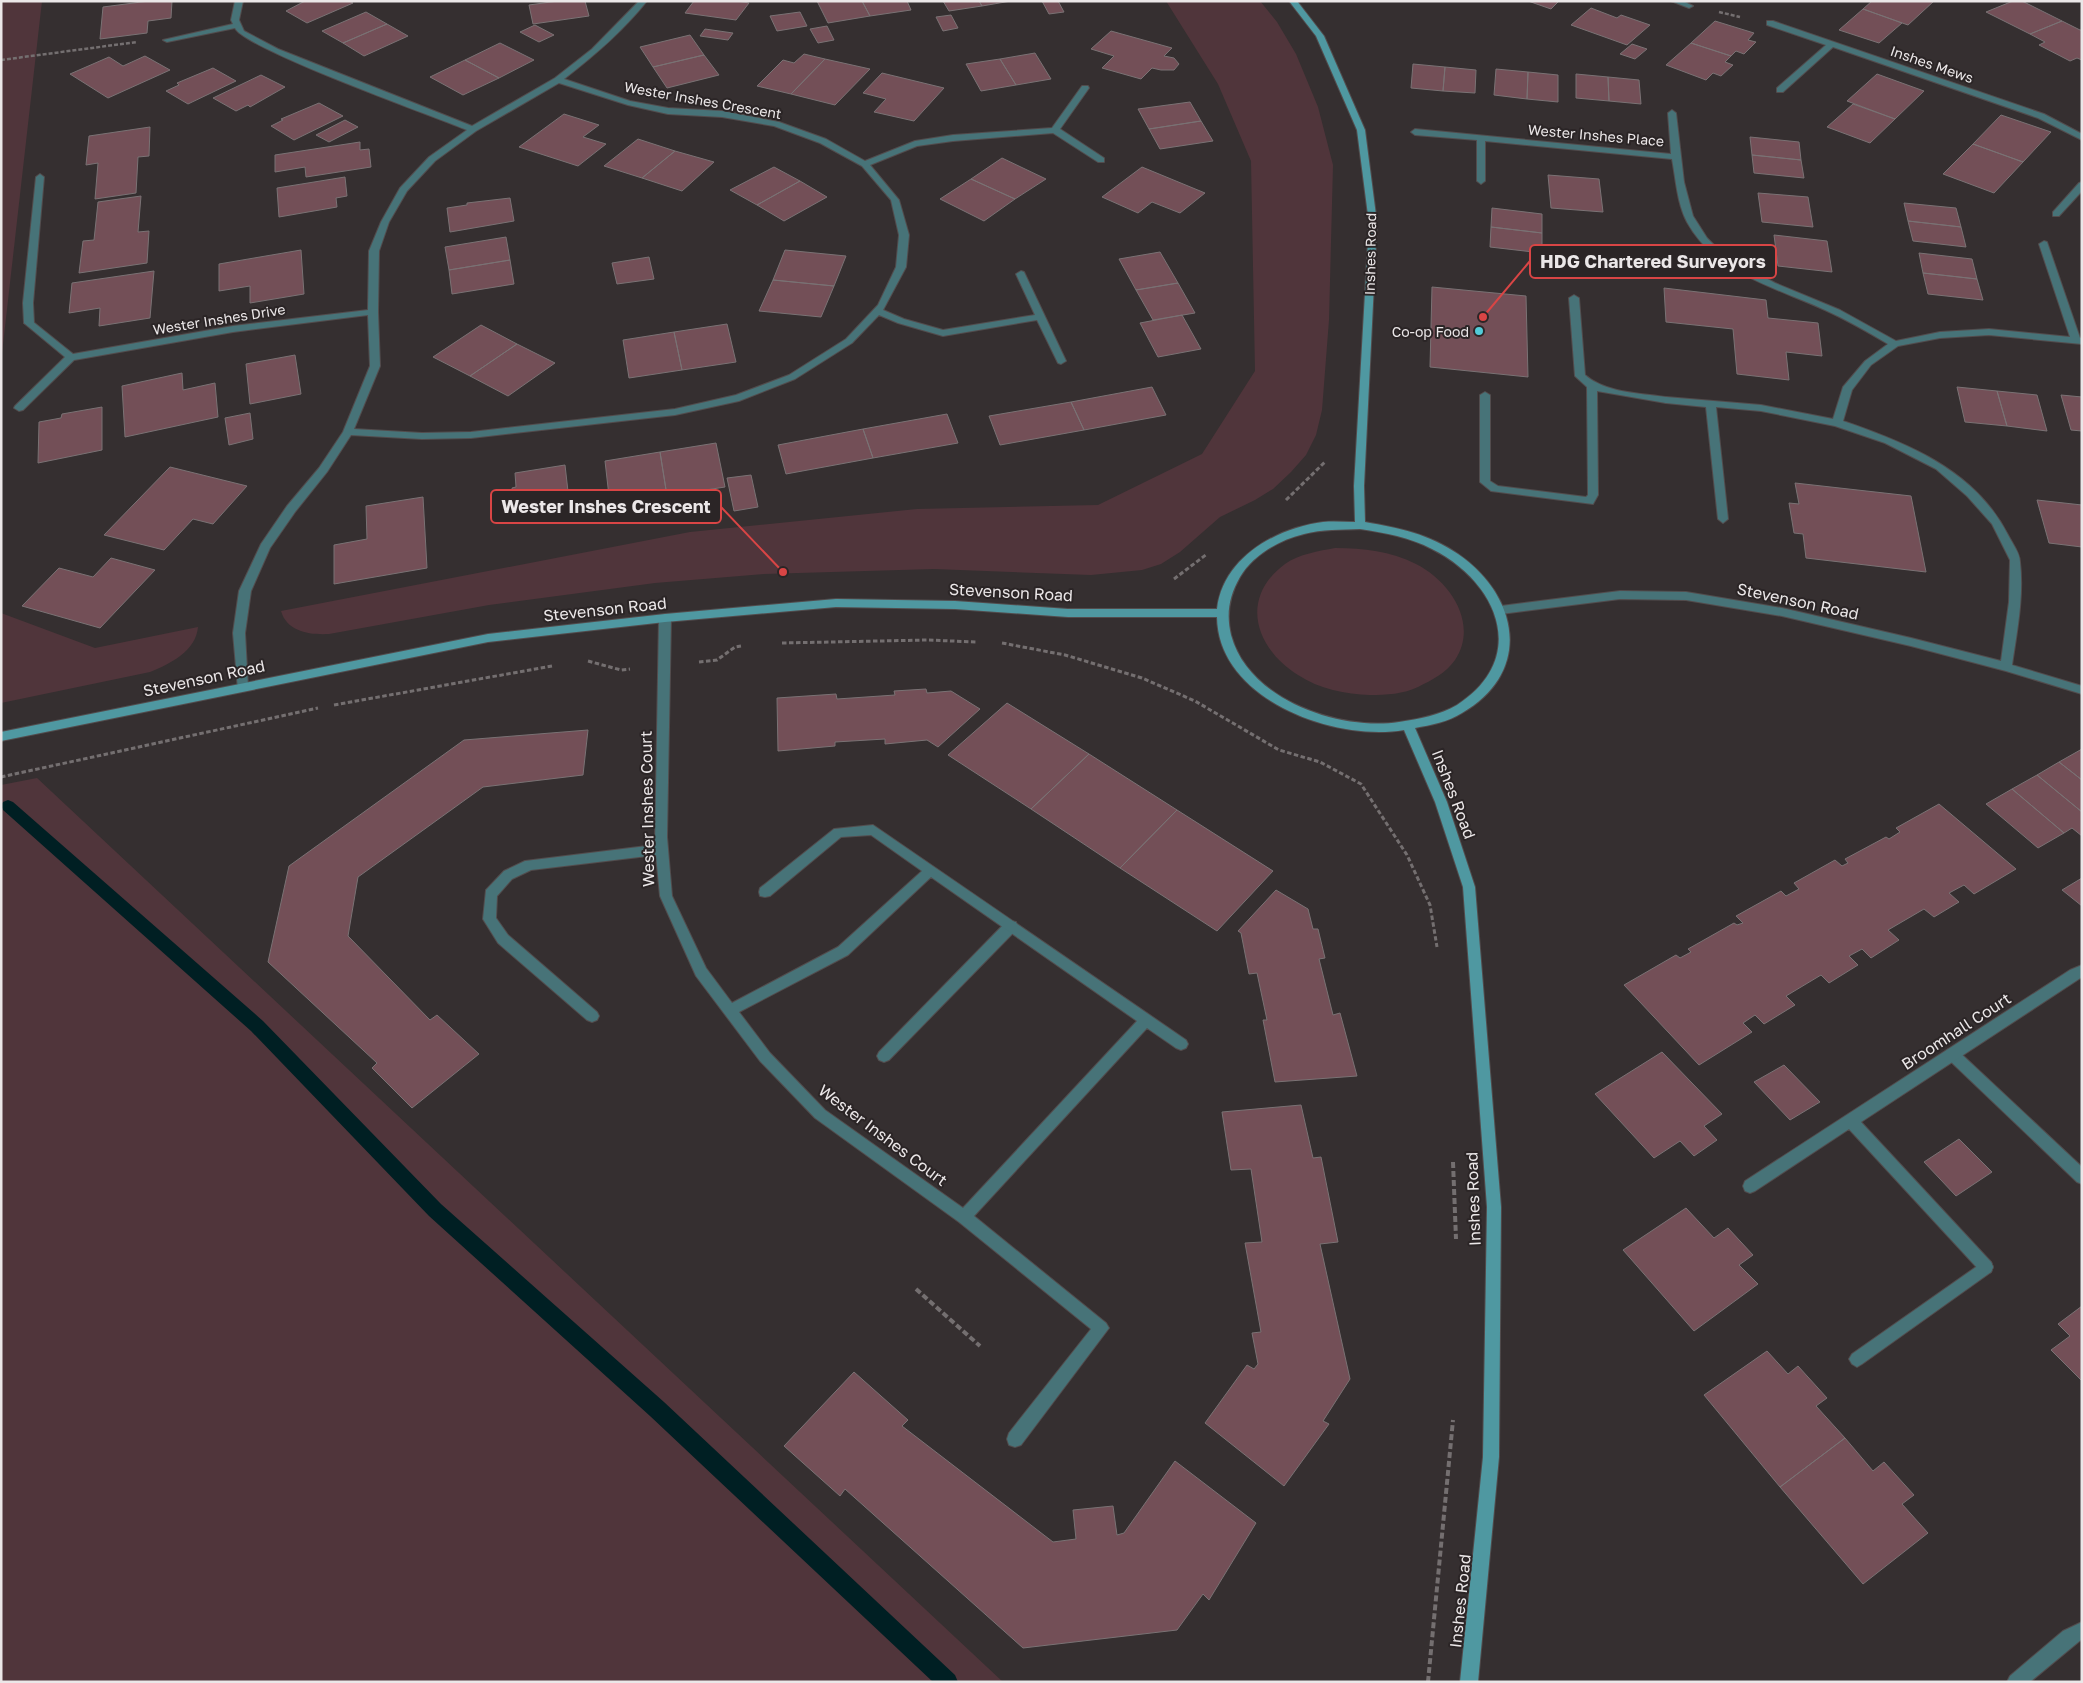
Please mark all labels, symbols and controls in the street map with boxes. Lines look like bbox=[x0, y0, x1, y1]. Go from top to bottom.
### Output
street label: Inshes Mews bbox=[1888, 42, 1976, 86]
street label: Wester Inshes Crescent bbox=[623, 78, 783, 122]
street label: Wester Inshes Place bbox=[1527, 121, 1665, 149]
street label: Inshes Road bbox=[1361, 213, 1379, 295]
callout: HDG Chartered Surveyors bbox=[1530, 245, 1776, 278]
text: HDG Chartered Surveyors bbox=[1540, 250, 1766, 272]
street label: Wester Inshes Drive bbox=[152, 300, 286, 338]
place label: Co-op Food bbox=[1392, 323, 1469, 340]
marker: Co-op Food bbox=[1473, 325, 1485, 337]
callout: Wester Inshes Crescent bbox=[491, 490, 721, 523]
text: Wester Inshes Crescent bbox=[501, 495, 711, 517]
street label: Stevenson Road bbox=[1735, 578, 1861, 624]
street label: Stevenson Road bbox=[948, 579, 1074, 605]
street label: Stevenson Road bbox=[542, 593, 668, 625]
street label: Stevenson Road bbox=[141, 655, 267, 701]
street label: Wester Inshes Court bbox=[636, 731, 658, 887]
street label: Inshes Road bbox=[1428, 746, 1480, 842]
street label: Broomhall Court bbox=[1898, 988, 2014, 1074]
street label: Wester Inshes Court bbox=[815, 1080, 951, 1190]
street label: Inshes Road bbox=[1461, 1152, 1485, 1246]
street label: Inshes Road bbox=[1445, 1553, 1475, 1649]

